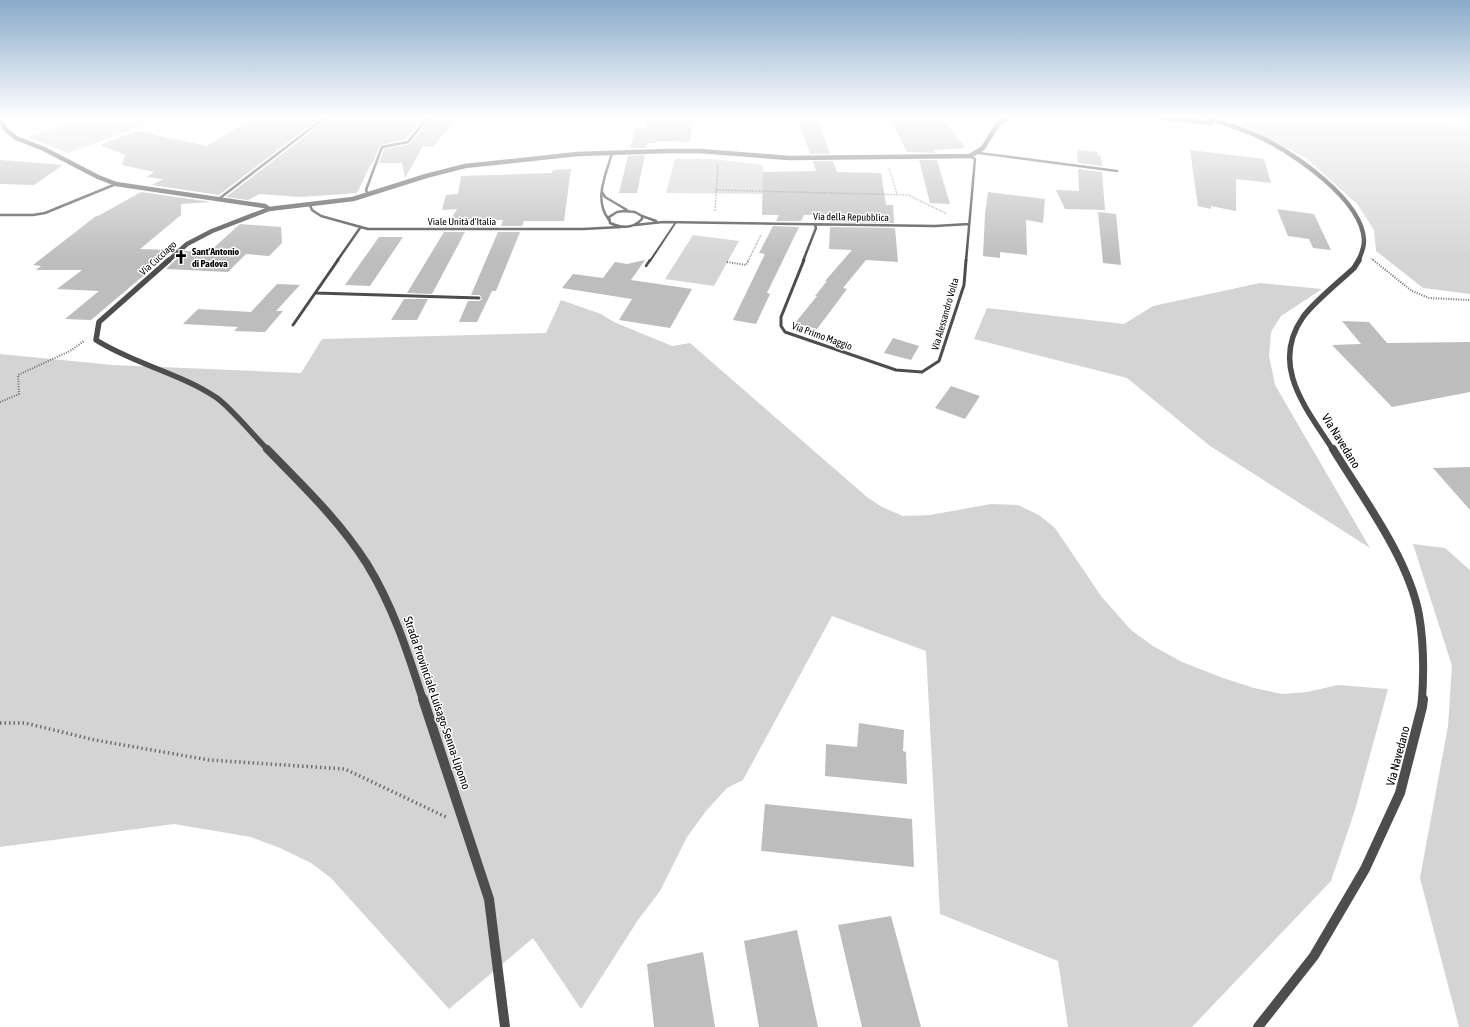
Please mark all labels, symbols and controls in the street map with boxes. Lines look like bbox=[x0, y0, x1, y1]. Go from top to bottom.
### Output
street label: Via della Repubblica bbox=[813, 211, 889, 223]
street label: Viale Unità d'Italia bbox=[428, 216, 497, 227]
street label: Via Cucciago bbox=[137, 238, 179, 277]
place label: Sant'Antonio di Padova bbox=[192, 246, 240, 269]
church icon: Sant'Antonio di Padova bbox=[173, 249, 189, 265]
street label: Via Alessandro Volta bbox=[929, 276, 961, 352]
street label: Via Primo Maggio bbox=[790, 320, 854, 352]
street label: Via Navedano bbox=[1319, 411, 1363, 471]
street label: Strada Provinciale Luisago-Senna-Lipomo bbox=[401, 615, 473, 792]
street label: Via Navedano bbox=[1383, 724, 1413, 787]

